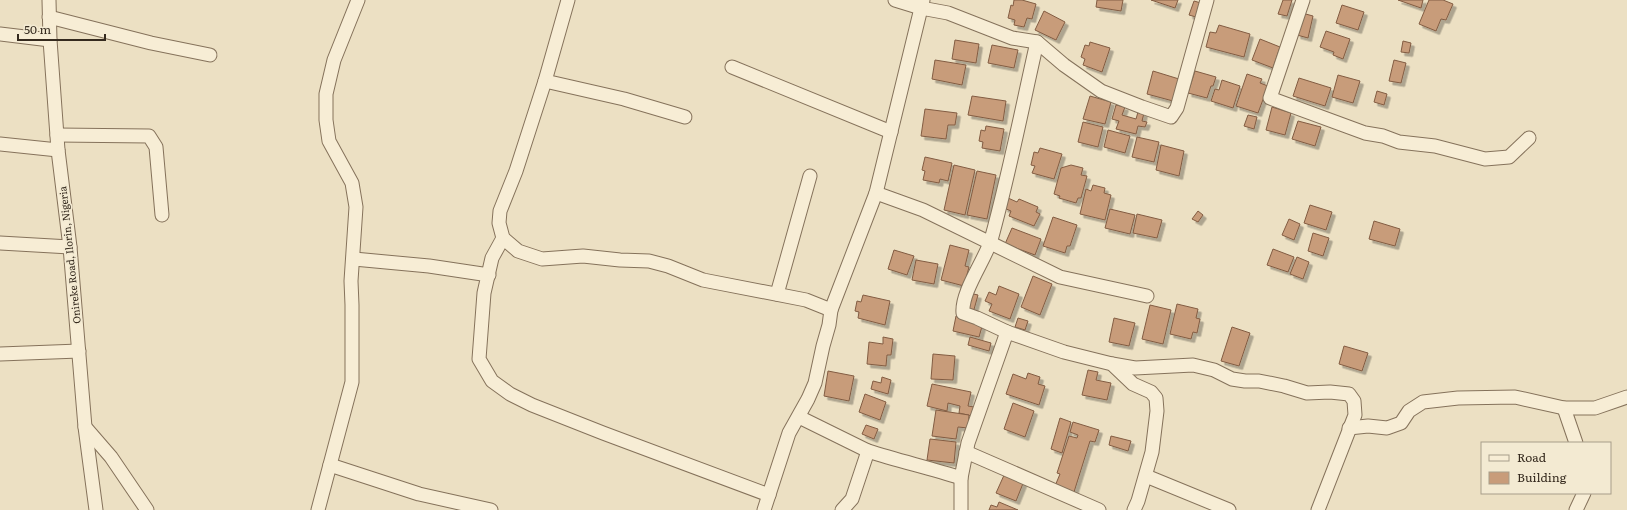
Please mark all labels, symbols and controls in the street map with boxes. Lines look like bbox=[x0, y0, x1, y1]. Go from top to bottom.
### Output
scale bar bbox=[18, 16, 105, 42]
text: 50 m bbox=[24, 20, 51, 38]
street label: Onireke Road, Ilorin, Nigeria bbox=[54, 185, 84, 325]
legend bbox=[1481, 442, 1611, 494]
text: Road bbox=[1517, 448, 1547, 466]
text: Building bbox=[1517, 468, 1567, 486]

